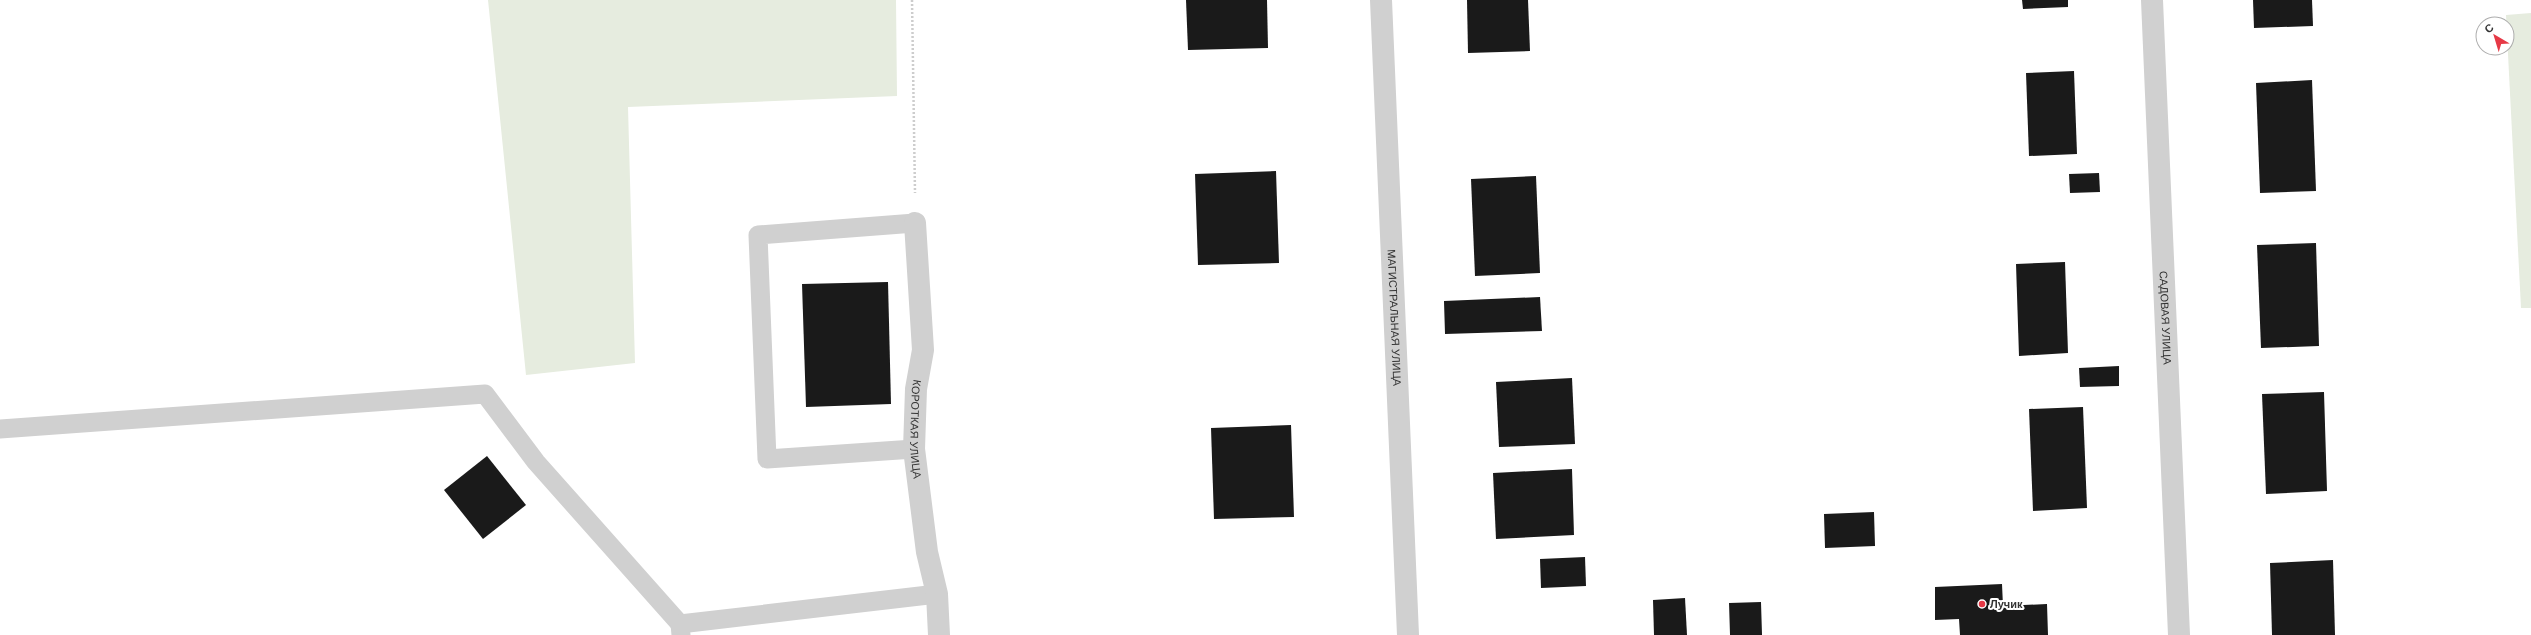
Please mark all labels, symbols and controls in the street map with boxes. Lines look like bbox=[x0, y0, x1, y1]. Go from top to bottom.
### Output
north arrow bbox=[2475, 16, 2515, 56]
text: С bbox=[2481, 20, 2496, 36]
street label: МАГИСТРАЛЬНАЯ УЛИЦА bbox=[1385, 249, 1404, 387]
street label: САДОВАЯ УЛИЦА bbox=[2157, 271, 2175, 366]
street label: КОРОТКАЯ УЛИЦА bbox=[907, 378, 925, 480]
place label: Лучик bbox=[1990, 597, 2023, 611]
marker: Лучик bbox=[1977, 599, 1987, 609]

